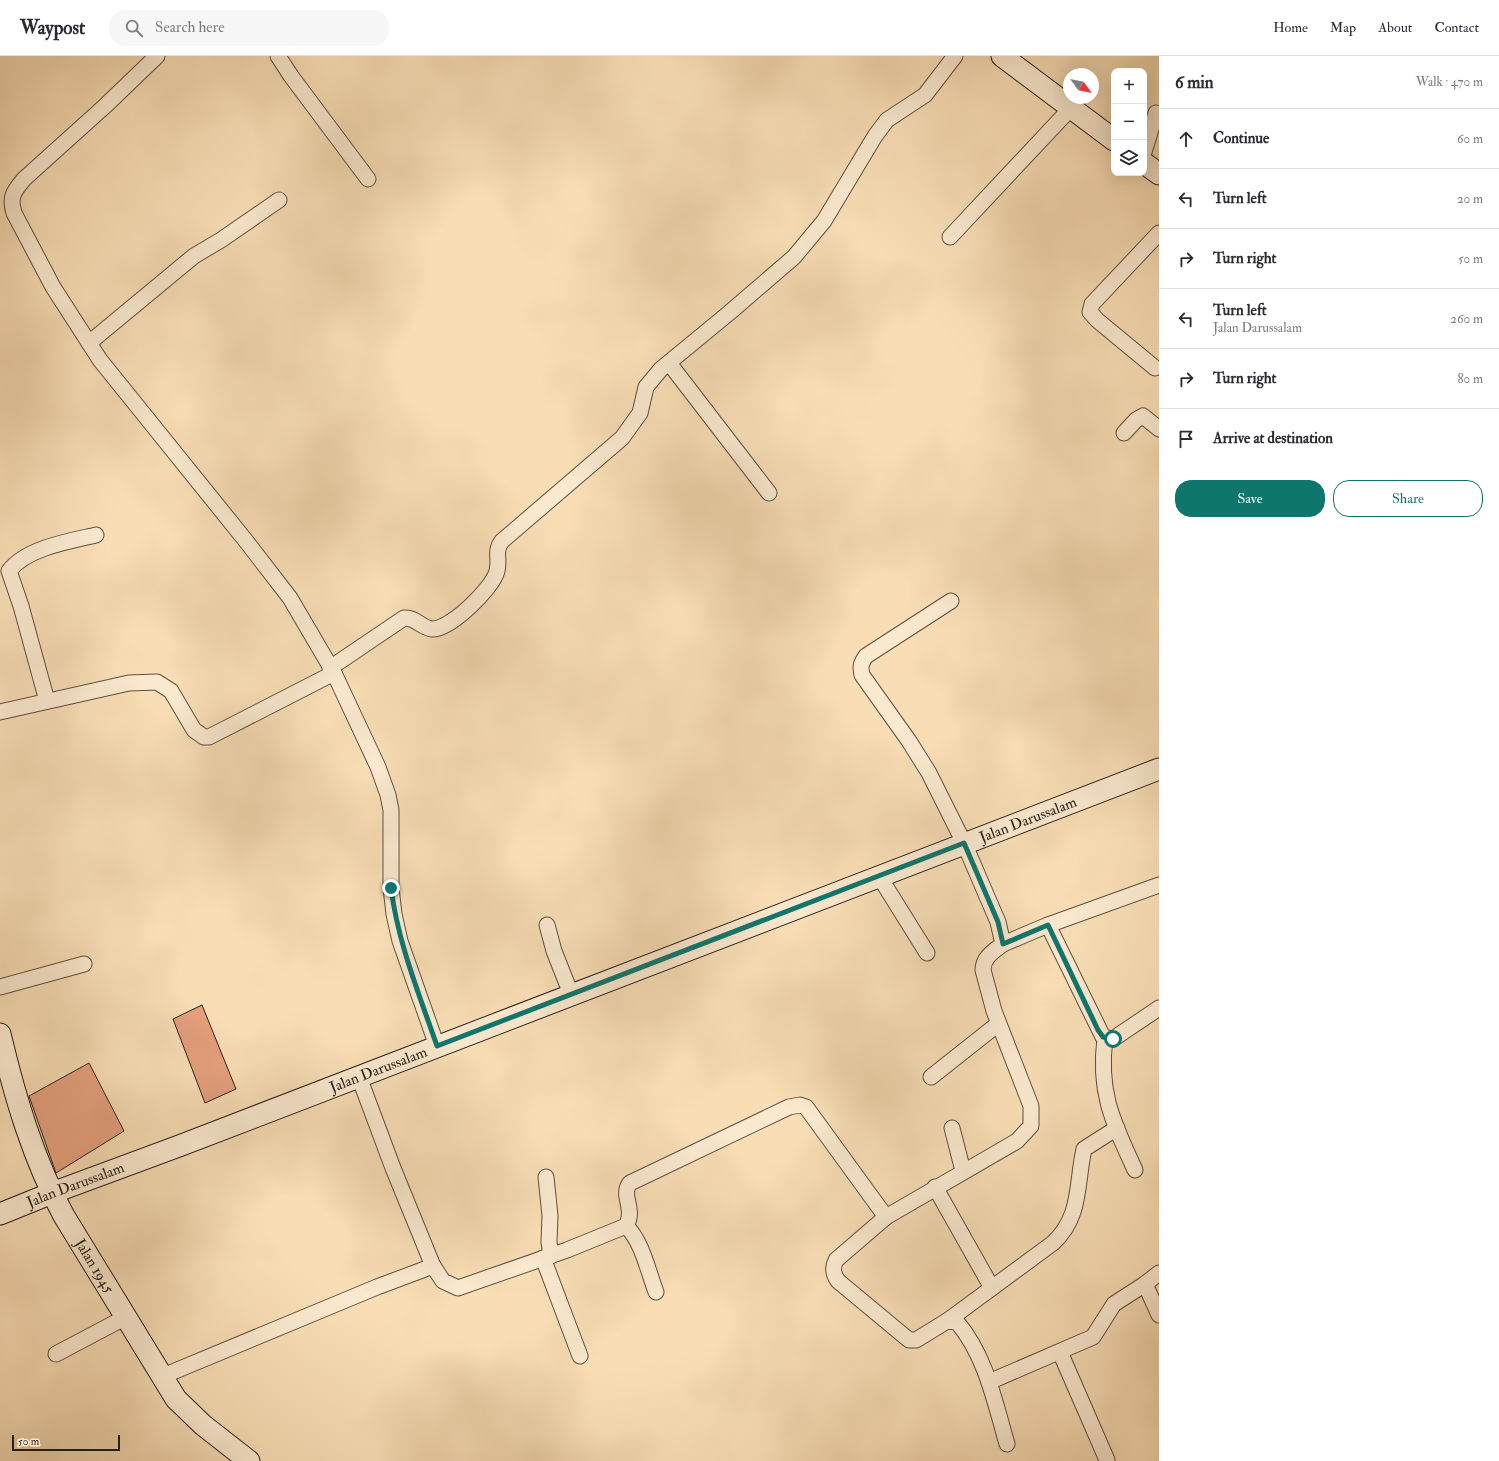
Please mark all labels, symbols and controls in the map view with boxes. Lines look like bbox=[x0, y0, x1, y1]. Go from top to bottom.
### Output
search box bbox=[109, 10, 389, 46]
text: Waypost bbox=[20, 16, 85, 40]
icon: search bbox=[123, 17, 145, 39]
text: Search here bbox=[155, 18, 224, 37]
text: Home bbox=[1273, 19, 1308, 36]
text: Map bbox=[1330, 19, 1356, 36]
text: About bbox=[1378, 19, 1412, 36]
text: Contact bbox=[1434, 19, 1479, 36]
north arrow bbox=[1063, 68, 1099, 104]
map controls bbox=[1111, 68, 1147, 176]
button: + bbox=[1111, 68, 1147, 104]
text: 6 min bbox=[1175, 72, 1214, 93]
text: Walk · 470 m bbox=[1416, 74, 1483, 90]
button: − bbox=[1111, 104, 1147, 140]
icon: ahead bbox=[1175, 128, 1197, 150]
text: Continue bbox=[1213, 129, 1269, 148]
text: 60 m bbox=[1457, 131, 1483, 147]
button: layers bbox=[1111, 140, 1147, 176]
icon: left bbox=[1175, 188, 1197, 210]
text: Turn left bbox=[1213, 189, 1267, 208]
text: 20 m bbox=[1457, 191, 1483, 207]
icon: right bbox=[1175, 248, 1197, 270]
text: Turn right bbox=[1213, 249, 1276, 268]
text: 50 m bbox=[1458, 251, 1483, 267]
text: Turn left bbox=[1213, 301, 1267, 320]
icon: left bbox=[1175, 308, 1197, 330]
text: 260 m bbox=[1450, 311, 1483, 327]
text: Jalan Darussalam bbox=[1213, 320, 1302, 336]
icon: right bbox=[1175, 368, 1197, 390]
text: Turn right bbox=[1213, 369, 1276, 388]
text: 80 m bbox=[1457, 371, 1483, 387]
icon: arrive bbox=[1175, 428, 1197, 450]
text: Arrive at destination bbox=[1213, 429, 1333, 448]
button: Save bbox=[1175, 480, 1325, 517]
button: Share bbox=[1333, 480, 1483, 517]
street label: Jalan Darussalam bbox=[976, 792, 1080, 848]
route end bbox=[382, 879, 400, 897]
route start bbox=[1104, 1030, 1122, 1048]
street label: Jalan Darussalam bbox=[326, 1042, 430, 1098]
street label: Jalan Darussalam bbox=[23, 1157, 127, 1213]
street label: Jalan 1945 bbox=[69, 1234, 119, 1297]
scale bar bbox=[12, 1433, 120, 1452]
text: 50 m bbox=[18, 1435, 39, 1448]

